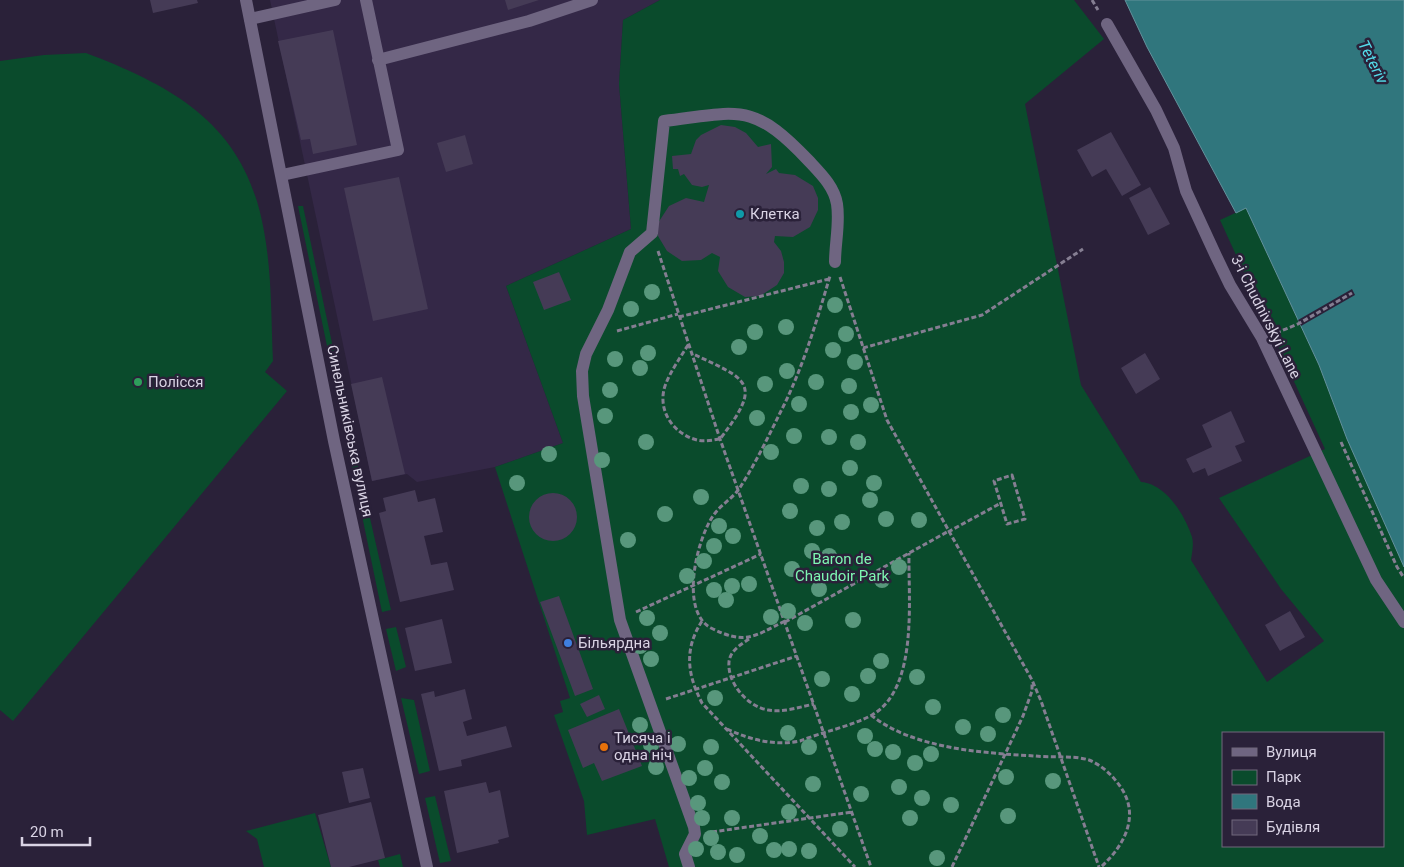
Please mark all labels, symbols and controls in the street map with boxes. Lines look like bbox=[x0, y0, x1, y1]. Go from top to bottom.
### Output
water label: Teteriv bbox=[1354, 37, 1392, 87]
place label: Клетка bbox=[750, 205, 800, 223]
marker: Клетка bbox=[734, 208, 746, 220]
street label: 3-i Chudnivskyi Lane bbox=[1227, 252, 1305, 382]
street label: Синельниківська вулиця bbox=[323, 343, 377, 519]
place label: Полісся bbox=[148, 373, 203, 391]
marker: Полісся bbox=[132, 376, 144, 388]
park label: Baron de Chaudoir Park bbox=[795, 550, 889, 585]
place label: Більярдна bbox=[578, 634, 650, 652]
marker: Більярдна bbox=[562, 637, 574, 649]
place label: Тисяча і одна ніч bbox=[614, 729, 672, 764]
legend bbox=[1222, 732, 1384, 847]
marker: Тисяча і одна ніч bbox=[598, 741, 610, 753]
text: Вулиця bbox=[1266, 743, 1317, 761]
text: Парк bbox=[1266, 768, 1301, 786]
text: Вода bbox=[1266, 793, 1301, 811]
scale bar bbox=[22, 814, 90, 846]
text: Будівля bbox=[1266, 818, 1320, 836]
text: 20 m bbox=[30, 823, 64, 841]

